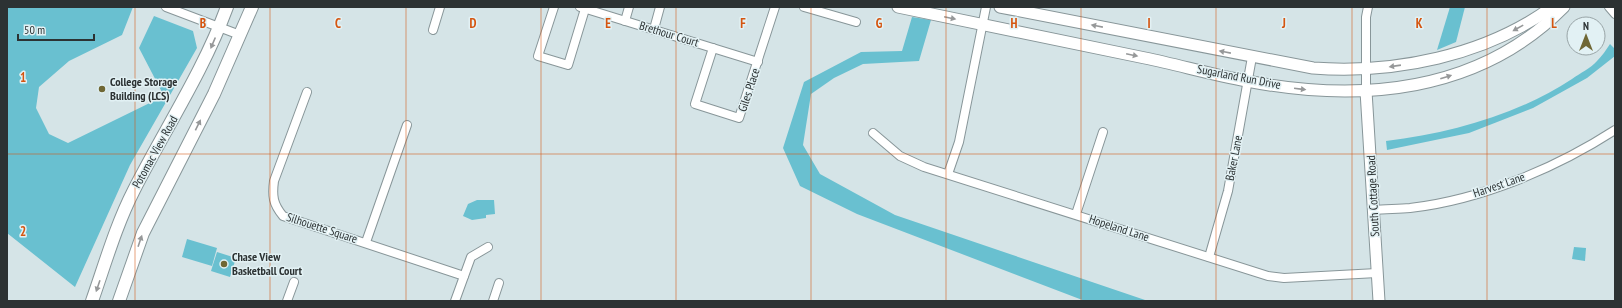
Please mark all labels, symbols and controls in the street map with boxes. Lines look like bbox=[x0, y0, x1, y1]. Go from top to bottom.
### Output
text: B bbox=[200, 15, 206, 32]
text: C bbox=[335, 15, 341, 32]
text: D bbox=[470, 15, 477, 32]
text: E bbox=[605, 15, 611, 32]
text: F bbox=[740, 15, 746, 32]
text: G bbox=[876, 15, 883, 32]
one-way arrow bbox=[943, 15, 956, 21]
text: H bbox=[1011, 15, 1018, 32]
text: I bbox=[1147, 15, 1151, 32]
text: J bbox=[1281, 15, 1286, 32]
text: K bbox=[1416, 15, 1423, 32]
text: L bbox=[1551, 15, 1557, 32]
scale bar bbox=[18, 16, 94, 42]
north arrow bbox=[1566, 16, 1606, 56]
street label: Brethour Court bbox=[638, 17, 701, 50]
text: N bbox=[1583, 19, 1589, 33]
text: 50 m bbox=[24, 22, 45, 37]
one-way arrow bbox=[1091, 23, 1103, 29]
one-way arrow bbox=[1513, 24, 1524, 31]
one-way arrow bbox=[209, 38, 215, 50]
one-way arrow bbox=[1219, 48, 1231, 54]
one-way arrow bbox=[1126, 53, 1138, 59]
street label: Sugarland Run Drive bbox=[1196, 61, 1282, 92]
one-way arrow bbox=[1389, 63, 1401, 69]
street label: Giles Place bbox=[734, 66, 763, 114]
text: 1 bbox=[20, 69, 26, 86]
place label: College Storage Building (LCS) bbox=[110, 74, 177, 103]
one-way arrow bbox=[1440, 74, 1452, 80]
marker: College Storage Building (LCS) bbox=[97, 84, 107, 94]
one-way arrow bbox=[1294, 85, 1307, 92]
street label: Potomac View Road bbox=[129, 113, 181, 191]
one-way arrow bbox=[195, 119, 201, 131]
street label: Baker Lane bbox=[1222, 134, 1245, 182]
street label: South Cottage Road bbox=[1363, 155, 1382, 237]
street label: Harvest Lane bbox=[1471, 169, 1527, 200]
street label: Silhouette Square bbox=[285, 209, 360, 246]
street label: Hopeland Lane bbox=[1087, 211, 1151, 244]
text: 2 bbox=[20, 223, 26, 240]
one-way arrow bbox=[137, 235, 143, 247]
place label: Chase View Basketball Court bbox=[232, 249, 303, 278]
marker: Chase View Basketball Court bbox=[219, 259, 229, 269]
one-way arrow bbox=[95, 280, 101, 292]

